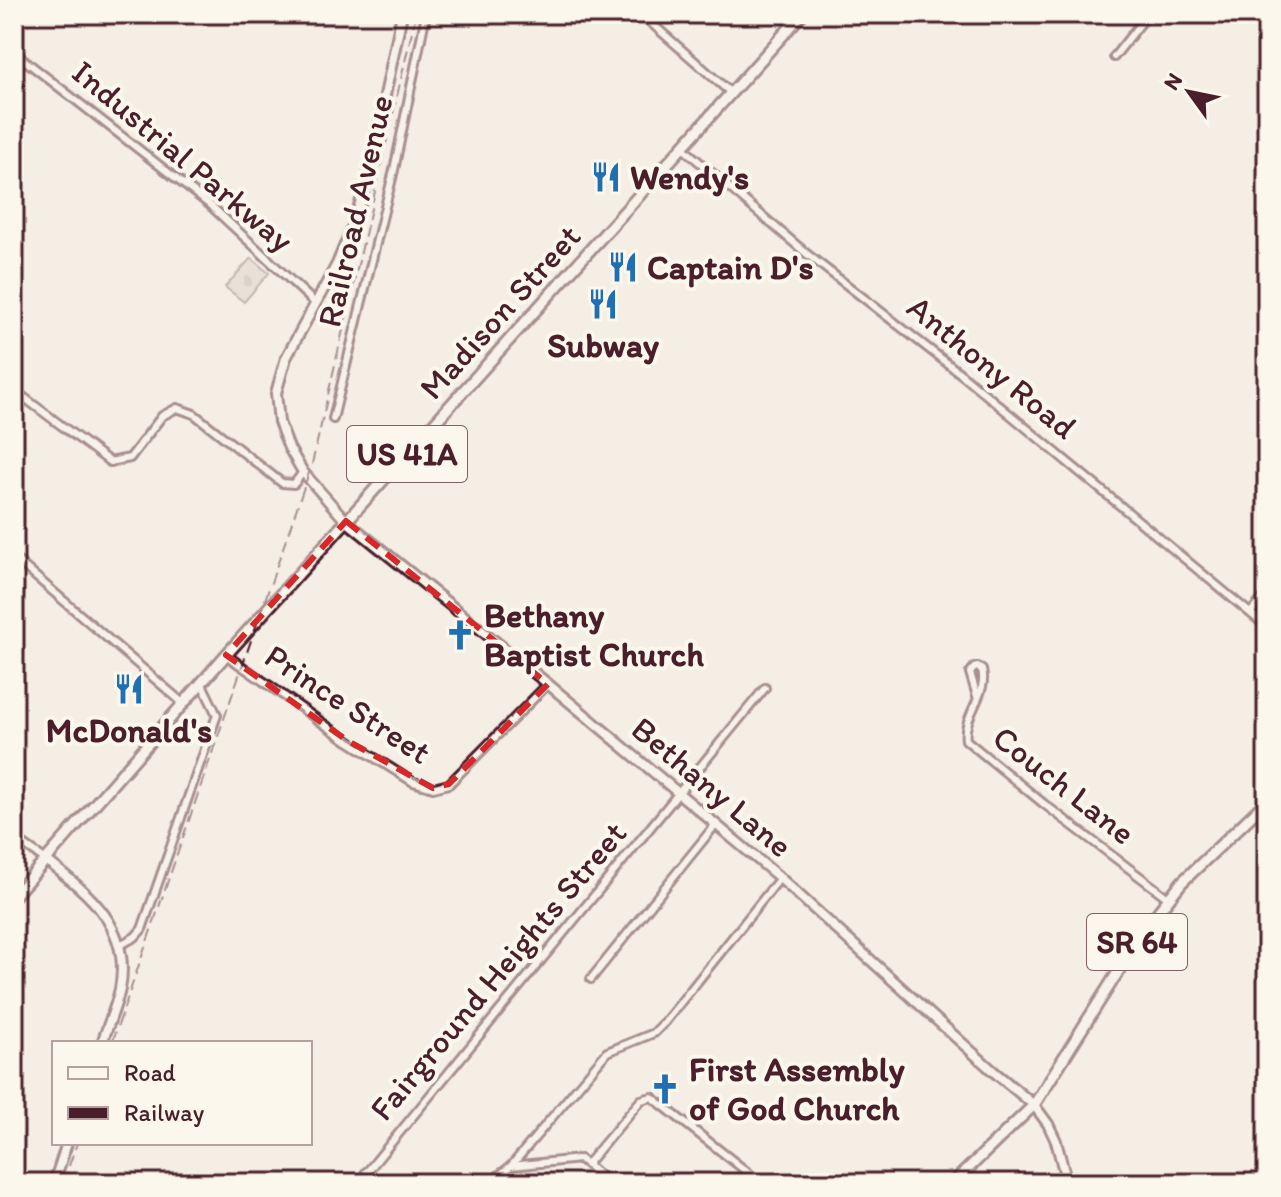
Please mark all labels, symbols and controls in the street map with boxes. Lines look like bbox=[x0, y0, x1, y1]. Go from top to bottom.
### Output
street label: Industrial Parkway bbox=[64, 52, 302, 260]
north arrow bbox=[1149, 52, 1229, 132]
text: N bbox=[1157, 68, 1188, 95]
street label: Railroad Avenue bbox=[308, 91, 402, 331]
place label: Wendy's bbox=[630, 157, 749, 198]
restaurant icon: Wendy's bbox=[589, 160, 623, 194]
street label: Madison Street bbox=[411, 216, 589, 408]
place label: Captain D's bbox=[647, 247, 814, 288]
restaurant icon: Captain D's bbox=[606, 250, 640, 284]
street label: Anthony Road bbox=[899, 286, 1085, 448]
restaurant icon: Subway bbox=[586, 287, 620, 321]
place label: Subway bbox=[547, 325, 660, 366]
road number: US 41A bbox=[347, 426, 467, 482]
place label: Bethany Baptist Church bbox=[484, 595, 704, 675]
church icon: Bethany Baptist Church bbox=[443, 618, 477, 652]
street label: Prince Street bbox=[257, 635, 439, 773]
restaurant icon: McDonald's bbox=[112, 672, 146, 706]
street label: Bethany Lane bbox=[623, 708, 801, 866]
place label: McDonald's bbox=[46, 710, 212, 751]
street label: Couch Lane bbox=[985, 717, 1143, 853]
street label: Fairground Heights Street bbox=[361, 813, 635, 1129]
road number: SR 64 bbox=[1087, 914, 1187, 970]
legend bbox=[52, 1041, 312, 1145]
place label: First Assembly of God Church bbox=[689, 1049, 905, 1129]
text: Road bbox=[124, 1058, 176, 1087]
church icon: First Assembly of God Church bbox=[648, 1072, 682, 1106]
text: Railway bbox=[124, 1098, 205, 1127]

